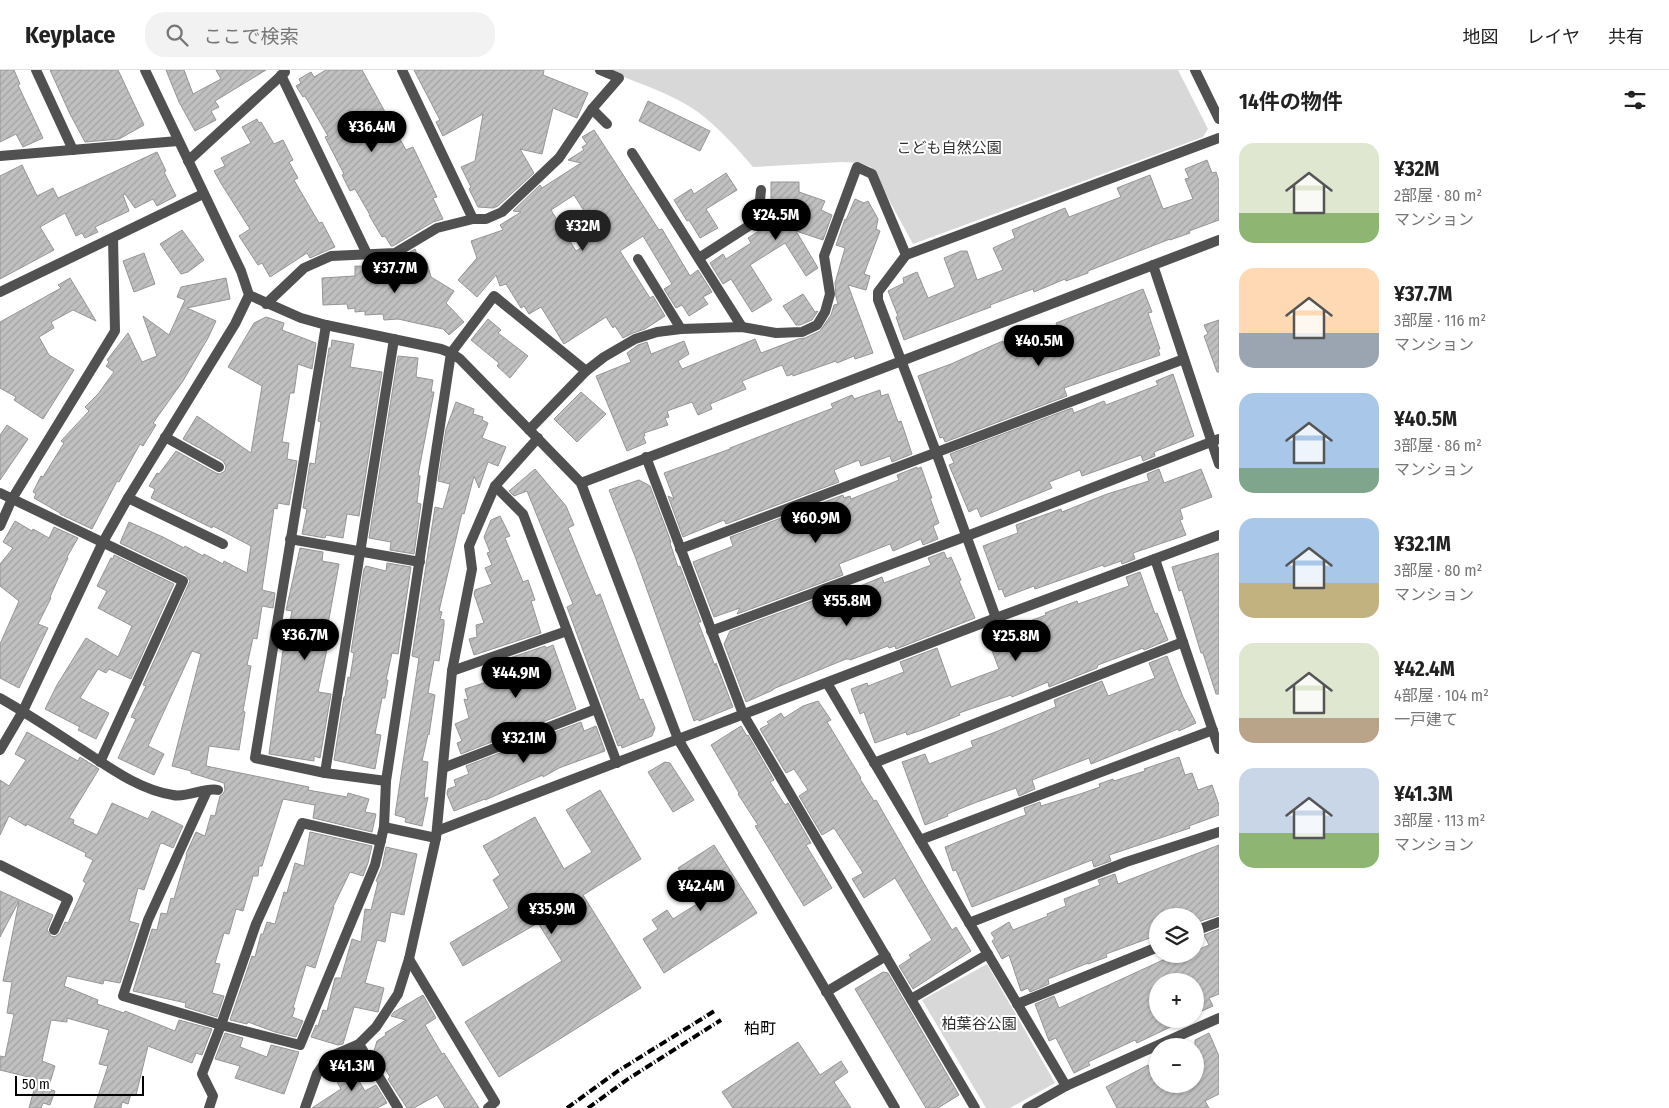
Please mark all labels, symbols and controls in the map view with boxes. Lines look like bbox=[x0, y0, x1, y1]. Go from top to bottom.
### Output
search box bbox=[145, 12, 495, 57]
text: Keyplace bbox=[25, 21, 115, 49]
icon: search bbox=[163, 21, 191, 49]
text: ここで検索 bbox=[203, 25, 298, 48]
text: 地図 bbox=[1463, 26, 1499, 48]
text: レイヤ bbox=[1527, 26, 1580, 48]
text: 共有 bbox=[1608, 26, 1644, 48]
icon: filters bbox=[1621, 86, 1649, 114]
text: 14件の物件 bbox=[1239, 89, 1343, 115]
pin: ¥36.4M bbox=[331, 111, 413, 153]
text: ¥36.4M bbox=[348, 117, 396, 136]
park label: こども自然公園 bbox=[896, 139, 1002, 157]
text: ¥32M bbox=[1394, 156, 1439, 182]
icon: home bbox=[1279, 163, 1339, 223]
text: 2部屋 · 80 m² bbox=[1394, 186, 1482, 205]
pin: ¥24.5M bbox=[735, 198, 817, 241]
text: ¥24.5M bbox=[753, 205, 799, 224]
pin: ¥32M bbox=[553, 210, 613, 252]
text: マンション bbox=[1394, 210, 1474, 229]
text: ¥32M bbox=[566, 216, 600, 235]
pin: ¥37.7M bbox=[354, 252, 436, 294]
text: ¥37.7M bbox=[373, 258, 417, 277]
text: ¥37.7M bbox=[1394, 281, 1452, 307]
icon: home bbox=[1279, 288, 1339, 348]
text: 3部屋 · 116 m² bbox=[1394, 311, 1486, 330]
pin: ¥40.5M bbox=[998, 324, 1080, 367]
text: ¥40.5M bbox=[1015, 331, 1063, 350]
text: マンション bbox=[1394, 335, 1474, 354]
text: ¥40.5M bbox=[1394, 406, 1457, 432]
icon: home bbox=[1279, 413, 1339, 473]
text: 3部屋 · 86 m² bbox=[1394, 436, 1482, 455]
text: マンション bbox=[1394, 460, 1474, 479]
pin: ¥60.9M bbox=[775, 502, 857, 544]
text: ¥60.9M bbox=[792, 508, 840, 527]
text: ¥32.1M bbox=[1394, 531, 1451, 557]
icon: home bbox=[1279, 538, 1339, 598]
text: 3部屋 · 80 m² bbox=[1394, 561, 1482, 580]
pin: ¥55.8M bbox=[806, 584, 888, 627]
text: マンション bbox=[1394, 585, 1474, 604]
text: ¥55.8M bbox=[823, 591, 871, 610]
pin: ¥36.7M bbox=[264, 618, 346, 661]
pin: ¥25.8M bbox=[975, 620, 1057, 662]
text: ¥36.7M bbox=[282, 625, 328, 644]
text: ¥25.8M bbox=[993, 626, 1039, 645]
pin: ¥44.9M bbox=[475, 656, 557, 699]
text: ¥42.4M bbox=[1394, 656, 1455, 682]
text: ¥44.9M bbox=[492, 663, 540, 682]
icon: home bbox=[1279, 663, 1339, 723]
text: 4部屋 · 104 m² bbox=[1394, 686, 1489, 705]
text: 一戸建て bbox=[1394, 710, 1458, 729]
pin: ¥32.1M bbox=[483, 722, 565, 764]
text: ¥32.1M bbox=[502, 728, 546, 747]
text: ¥41.3M bbox=[1394, 781, 1453, 807]
icon: home bbox=[1279, 788, 1339, 848]
text: 3部屋 · 113 m² bbox=[1394, 811, 1485, 830]
text: マンション bbox=[1394, 835, 1474, 854]
pin: ¥42.4M bbox=[660, 870, 742, 912]
text: ¥42.4M bbox=[678, 876, 724, 895]
pin: ¥35.9M bbox=[511, 892, 593, 935]
text: ¥35.9M bbox=[529, 899, 575, 918]
map controls bbox=[1149, 908, 1204, 1093]
button: layers bbox=[1149, 908, 1204, 963]
button: + bbox=[1149, 973, 1204, 1028]
park label: 柏葉谷公園 bbox=[941, 1015, 1017, 1033]
district label: 柏町 bbox=[744, 1019, 776, 1038]
button: − bbox=[1149, 1038, 1204, 1093]
pin: ¥41.3M bbox=[311, 1050, 393, 1092]
text: ¥41.3M bbox=[330, 1056, 374, 1075]
scale bar bbox=[15, 1073, 144, 1096]
text: 50 m bbox=[22, 1076, 50, 1093]

